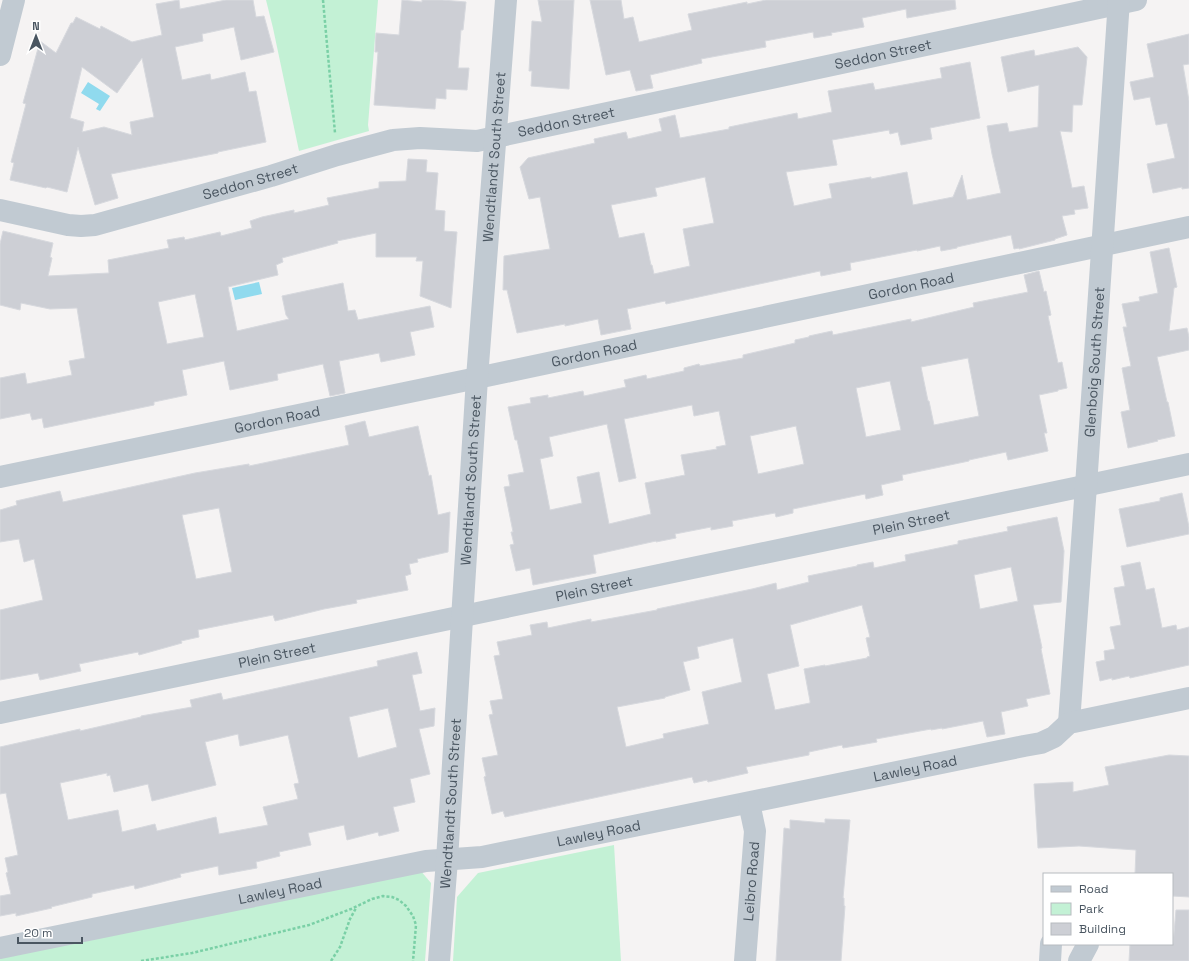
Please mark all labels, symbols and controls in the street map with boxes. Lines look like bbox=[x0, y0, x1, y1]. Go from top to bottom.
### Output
north arrow bbox=[16, 16, 56, 56]
text: N bbox=[32, 19, 40, 33]
street label: Seddon Street bbox=[833, 35, 933, 73]
street label: Wendtlandt South Street bbox=[478, 71, 509, 243]
street label: Seddon Street bbox=[516, 103, 616, 141]
street label: Seddon Street bbox=[200, 159, 300, 204]
street label: Gordon Road bbox=[867, 268, 956, 304]
street label: Glenboig South Street bbox=[1080, 286, 1109, 438]
street label: Gordon Road bbox=[550, 335, 639, 371]
street label: Wendtlandt South Street bbox=[456, 394, 485, 566]
street label: Gordon Road bbox=[233, 402, 322, 437]
street label: Plein Street bbox=[871, 505, 952, 539]
street label: Plein Street bbox=[554, 572, 634, 605]
street label: Plein Street bbox=[237, 638, 317, 672]
street label: Wendtlandt South Street bbox=[436, 718, 465, 889]
street label: Lawley Road bbox=[872, 751, 959, 786]
street label: Lawley Road bbox=[555, 816, 642, 850]
street label: Leibro Road bbox=[739, 841, 763, 922]
street label: Lawley Road bbox=[237, 873, 324, 908]
legend bbox=[1043, 873, 1173, 945]
text: Road bbox=[1079, 881, 1108, 897]
text: Park bbox=[1079, 901, 1104, 917]
scale bar bbox=[18, 919, 82, 945]
text: Building bbox=[1079, 921, 1126, 937]
text: 20 m bbox=[24, 925, 52, 941]

